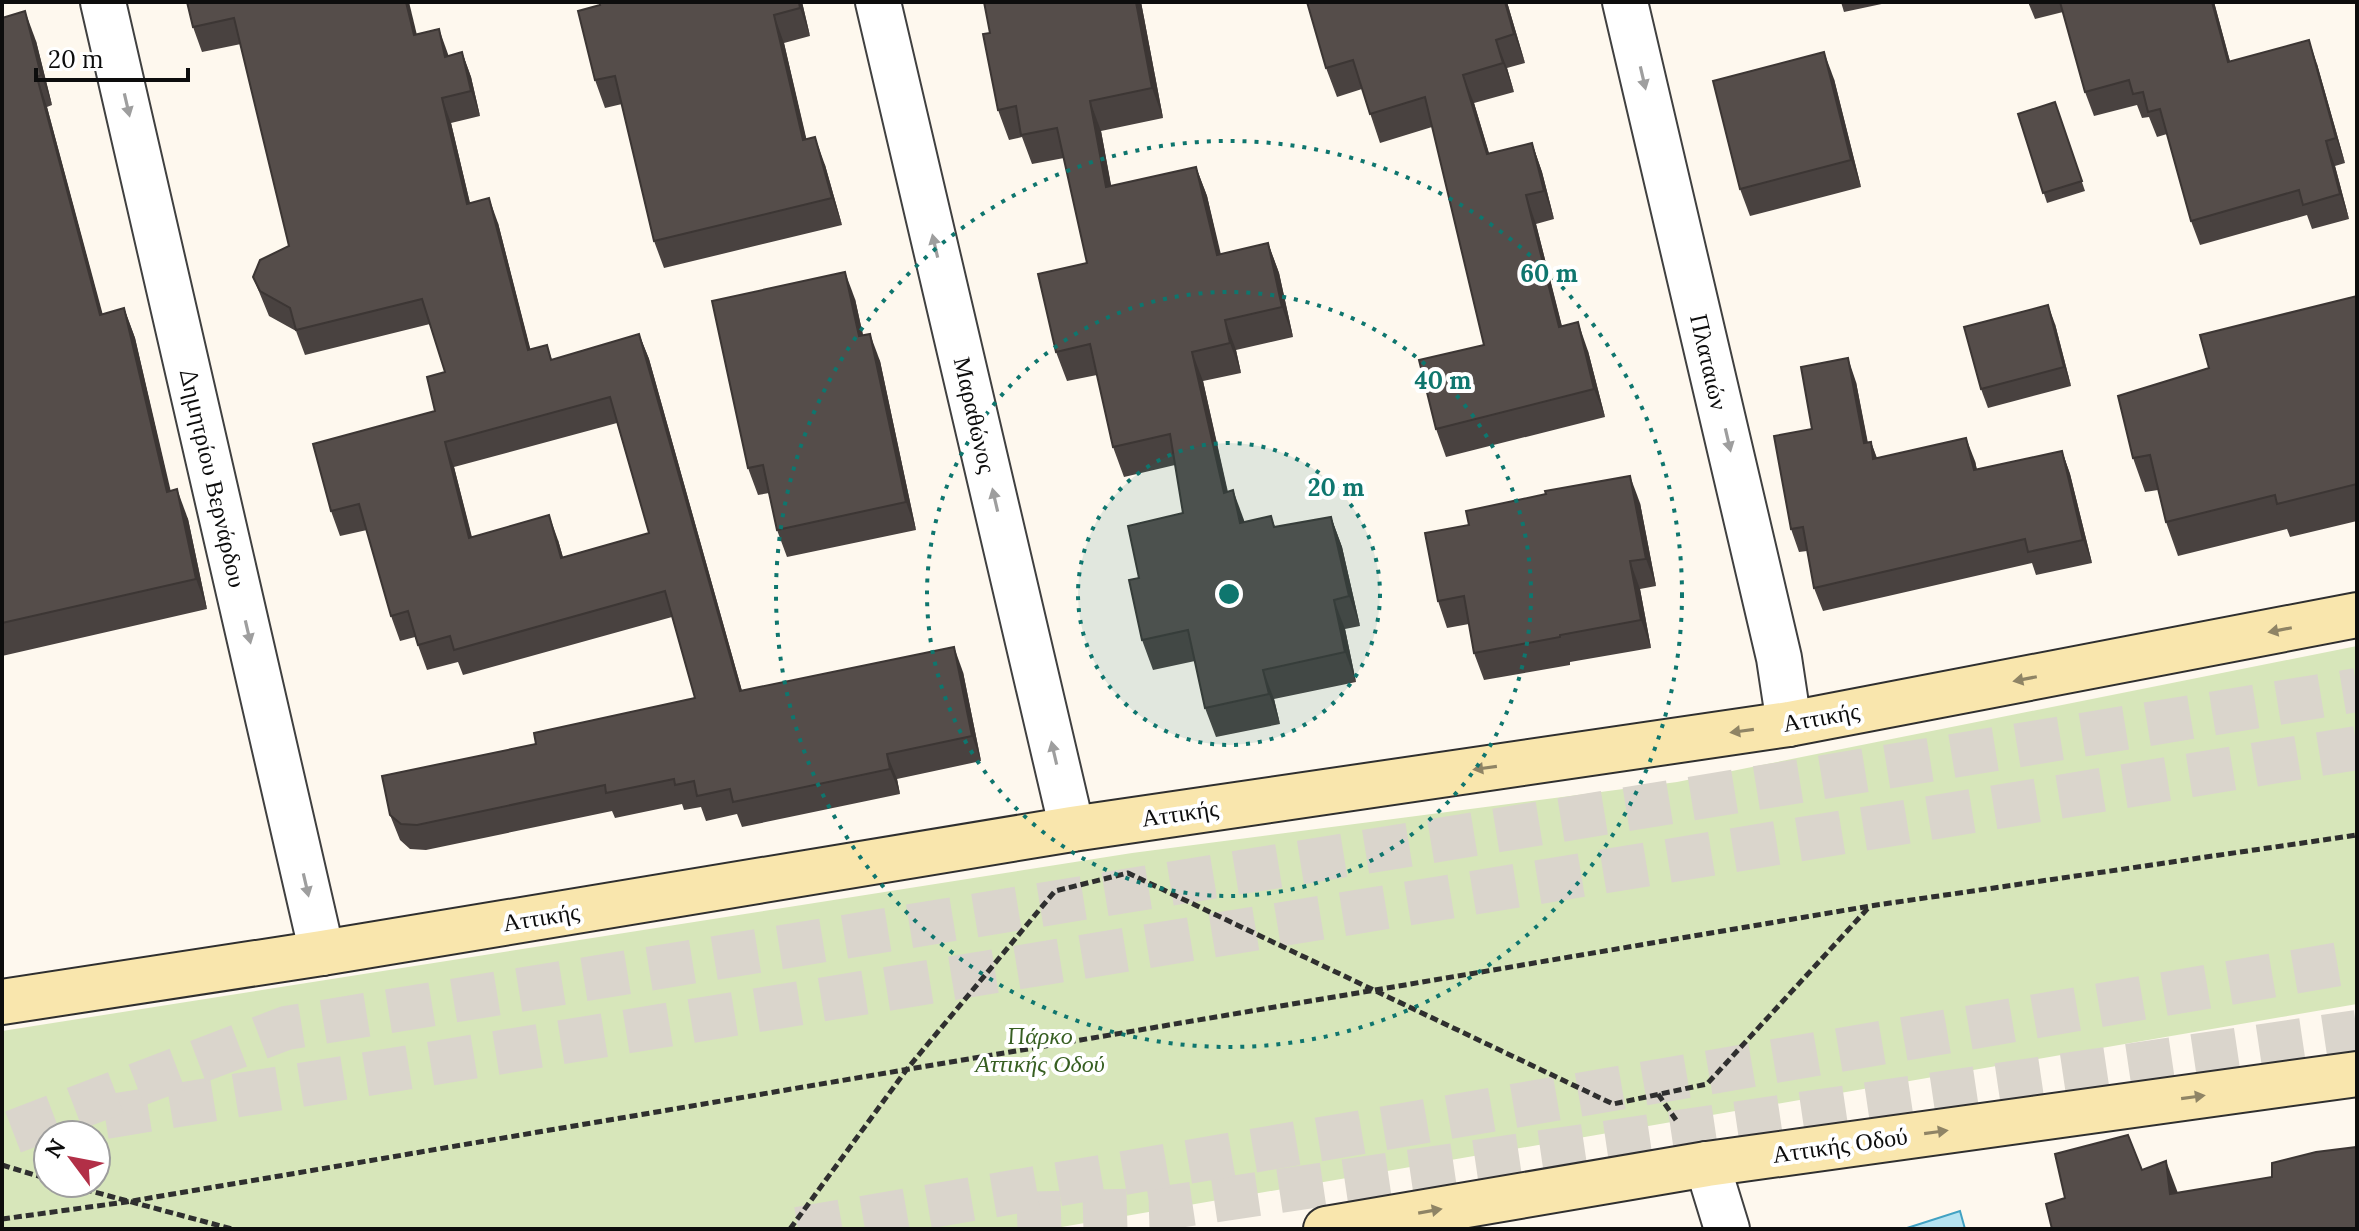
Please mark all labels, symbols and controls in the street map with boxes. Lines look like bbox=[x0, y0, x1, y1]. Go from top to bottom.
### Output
scale bar bbox=[36, 32, 188, 82]
text: 20 m bbox=[48, 44, 104, 75]
one-way arrow bbox=[1637, 66, 1650, 91]
one-way arrow bbox=[121, 93, 134, 118]
one-way arrow bbox=[929, 234, 941, 259]
text: 60 m bbox=[1520, 258, 1578, 289]
street label: Πλαταιών bbox=[1683, 311, 1735, 413]
street label: Μαραθώνος bbox=[947, 354, 1003, 477]
text: 40 m bbox=[1415, 365, 1471, 396]
street label: Δημητρίου Βερνάρδου bbox=[173, 366, 253, 590]
one-way arrow bbox=[1722, 428, 1734, 453]
text: 20 m bbox=[1308, 472, 1364, 503]
one-way arrow bbox=[988, 487, 1001, 512]
centre of rings bbox=[1215, 580, 1243, 608]
one-way arrow bbox=[242, 619, 255, 644]
one-way arrow bbox=[2268, 624, 2293, 637]
one-way arrow bbox=[2012, 673, 2037, 685]
street label: Αττικής bbox=[1780, 695, 1862, 739]
one-way arrow bbox=[1729, 725, 1754, 738]
one-way arrow bbox=[1047, 740, 1060, 765]
one-way arrow bbox=[1472, 762, 1497, 775]
street label: Αττικής bbox=[1140, 792, 1221, 834]
one-way arrow bbox=[300, 873, 313, 898]
street label: Αττικής bbox=[500, 896, 582, 938]
park label: Πάρκο Αττικής Οδού bbox=[973, 1020, 1105, 1079]
one-way arrow bbox=[2181, 1090, 2206, 1103]
north arrow bbox=[32, 1119, 112, 1199]
street label: Αττικής Οδού bbox=[1770, 1120, 1910, 1170]
one-way arrow bbox=[1924, 1125, 1949, 1138]
text: N bbox=[39, 1134, 71, 1163]
one-way arrow bbox=[1418, 1205, 1443, 1217]

